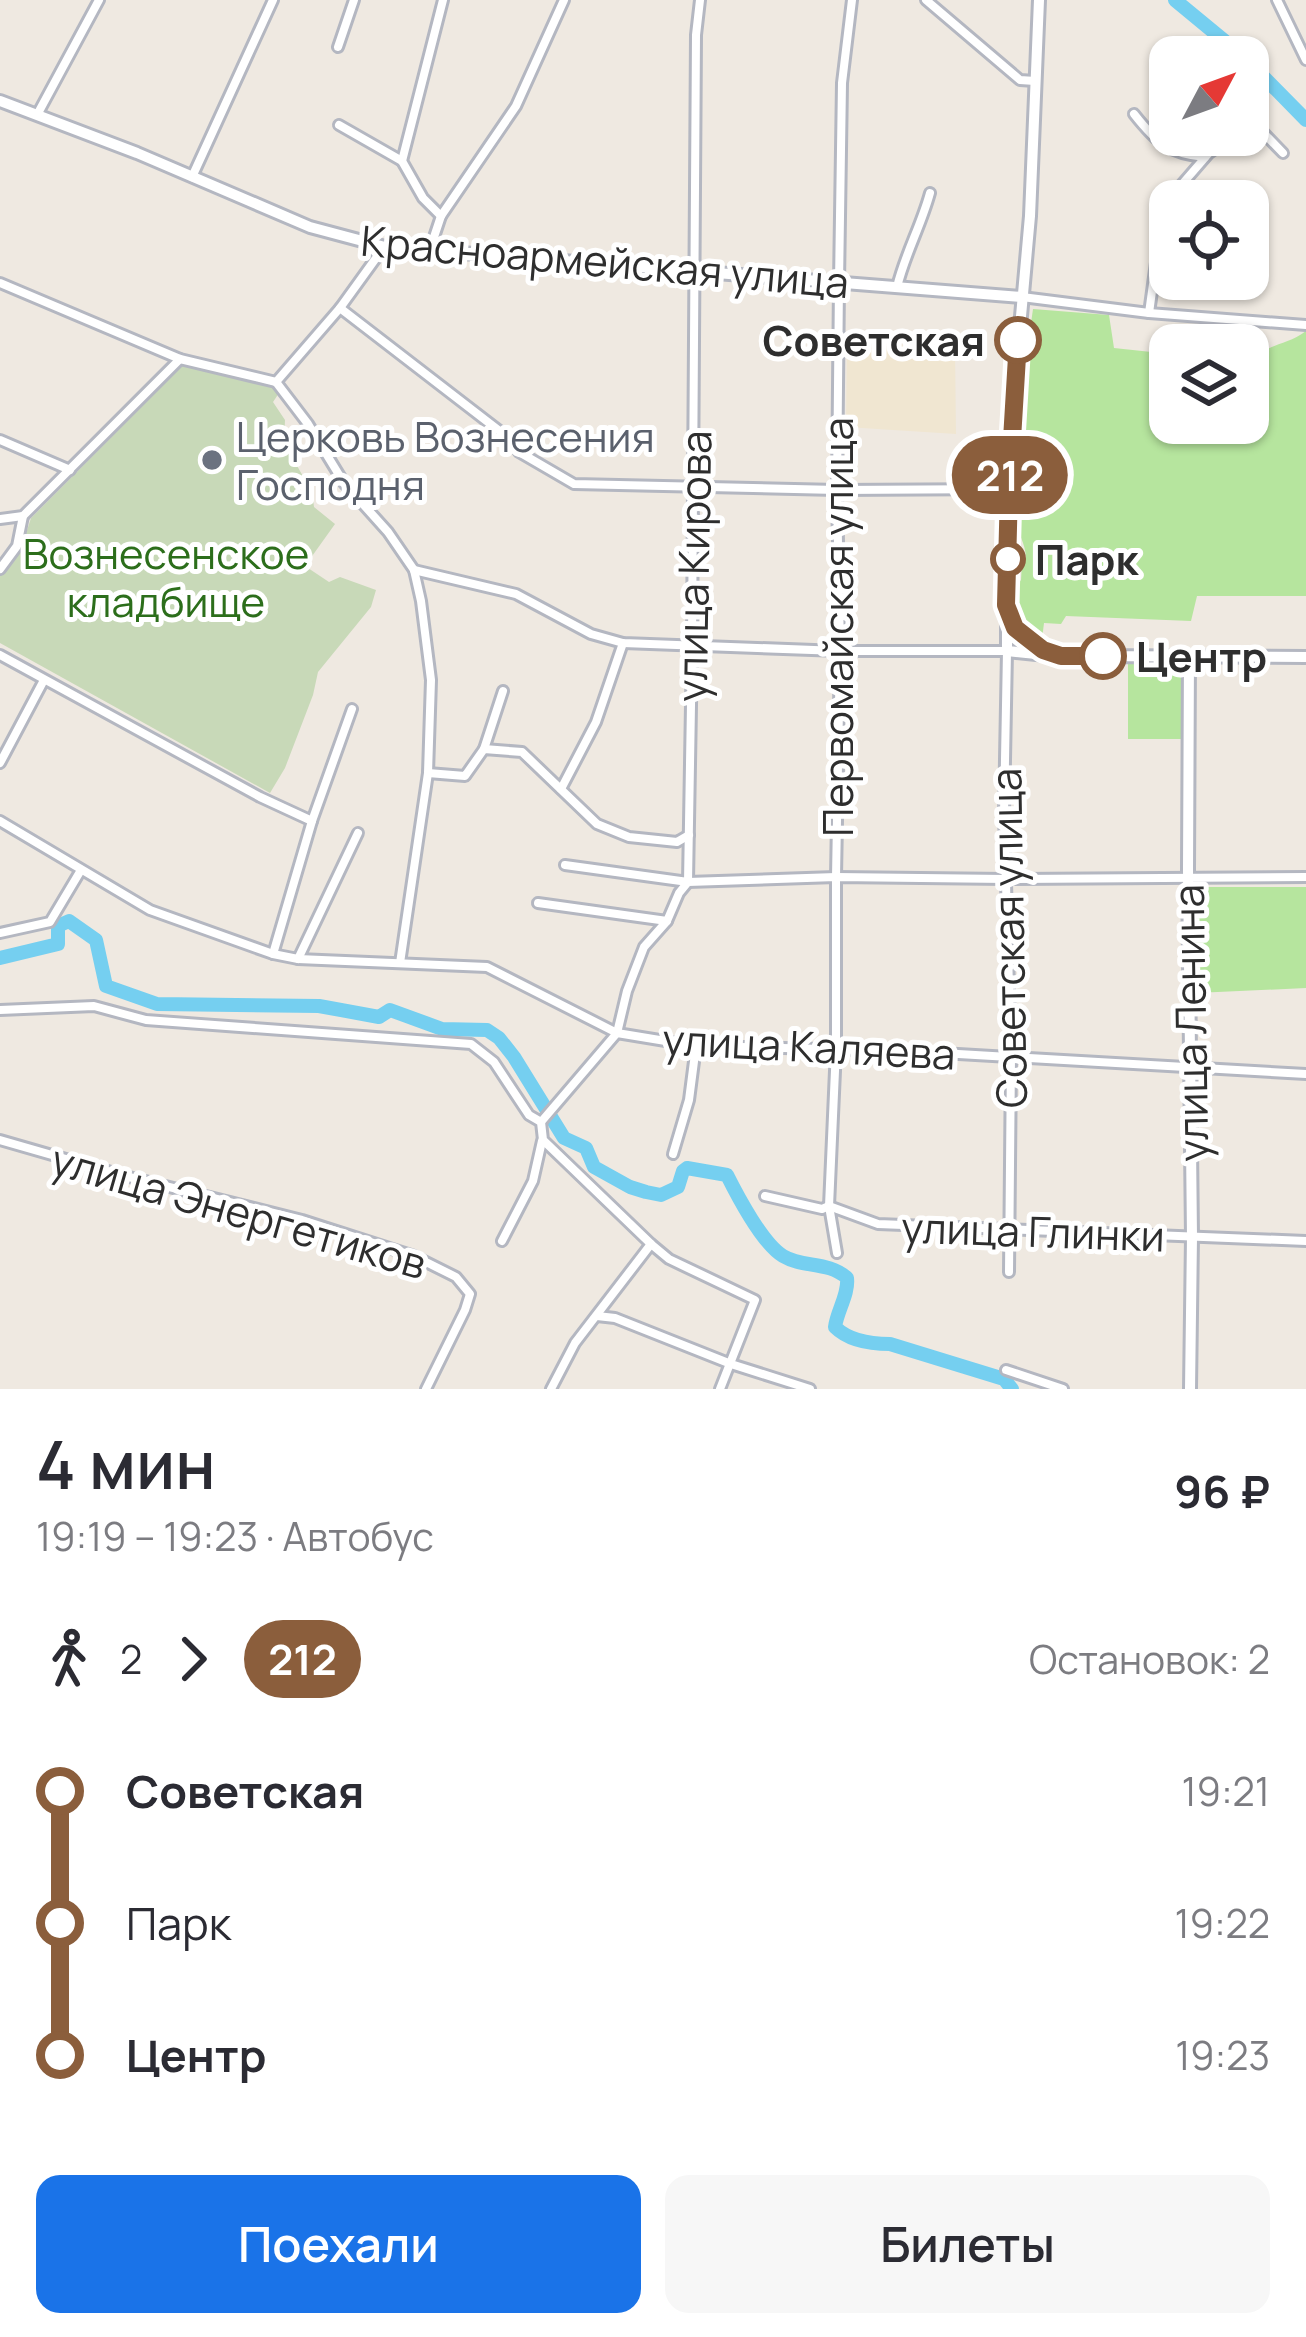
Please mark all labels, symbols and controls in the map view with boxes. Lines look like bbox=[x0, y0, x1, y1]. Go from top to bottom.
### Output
north arrow bbox=[1149, 36, 1269, 156]
map controls bbox=[1149, 36, 1269, 444]
button: locate bbox=[1149, 180, 1269, 300]
street label: Красноармейская улица bbox=[359, 211, 851, 311]
place label: Советская bbox=[763, 311, 985, 369]
marker: Советская bbox=[996, 318, 1040, 362]
button: layers bbox=[1149, 324, 1269, 444]
place label: Церковь Вознесения Господня bbox=[236, 407, 655, 513]
street label: Первомайская улица bbox=[808, 417, 866, 837]
street label: улица Кирова bbox=[662, 430, 724, 702]
line badge: 212 bbox=[941, 436, 1079, 514]
text: 212 bbox=[976, 446, 1044, 504]
marker: Церковь Вознесения Господня bbox=[199, 447, 225, 473]
park label: Вознесенское кладбище bbox=[23, 524, 309, 630]
place label: Парк bbox=[1035, 530, 1139, 588]
marker: Парк bbox=[992, 543, 1024, 575]
place label: Центр bbox=[1136, 627, 1267, 685]
marker: Центр bbox=[1081, 634, 1125, 678]
street label: Советская улица bbox=[976, 767, 1040, 1109]
street label: улица Ленина bbox=[1159, 884, 1221, 1162]
street label: улица Каляева bbox=[661, 1009, 957, 1083]
street label: улица Энергетиков bbox=[45, 1130, 433, 1292]
street label: улица Глинки bbox=[900, 1197, 1166, 1265]
text: 4 мин bbox=[36, 1419, 216, 1509]
text: 96 ₽ bbox=[1174, 1460, 1270, 1522]
text: 19:19 – 19:23 · Автобус bbox=[36, 1509, 434, 1563]
icon: walk bbox=[36, 1626, 102, 1692]
icon: forward bbox=[160, 1626, 226, 1692]
text: 212 bbox=[268, 1630, 337, 1688]
text: 2 bbox=[120, 1632, 142, 1686]
text: Остановок: 2 bbox=[1029, 1632, 1270, 1686]
text: Советская bbox=[126, 1760, 364, 1822]
text: 19:21 bbox=[1181, 1764, 1270, 1818]
text: Парк bbox=[126, 1892, 231, 1954]
text: 19:22 bbox=[1174, 1896, 1270, 1950]
text: Центр bbox=[126, 2024, 267, 2086]
text: 19:23 bbox=[1175, 2028, 1270, 2082]
button: Поехали bbox=[36, 2175, 641, 2313]
button: Билеты bbox=[665, 2175, 1270, 2313]

